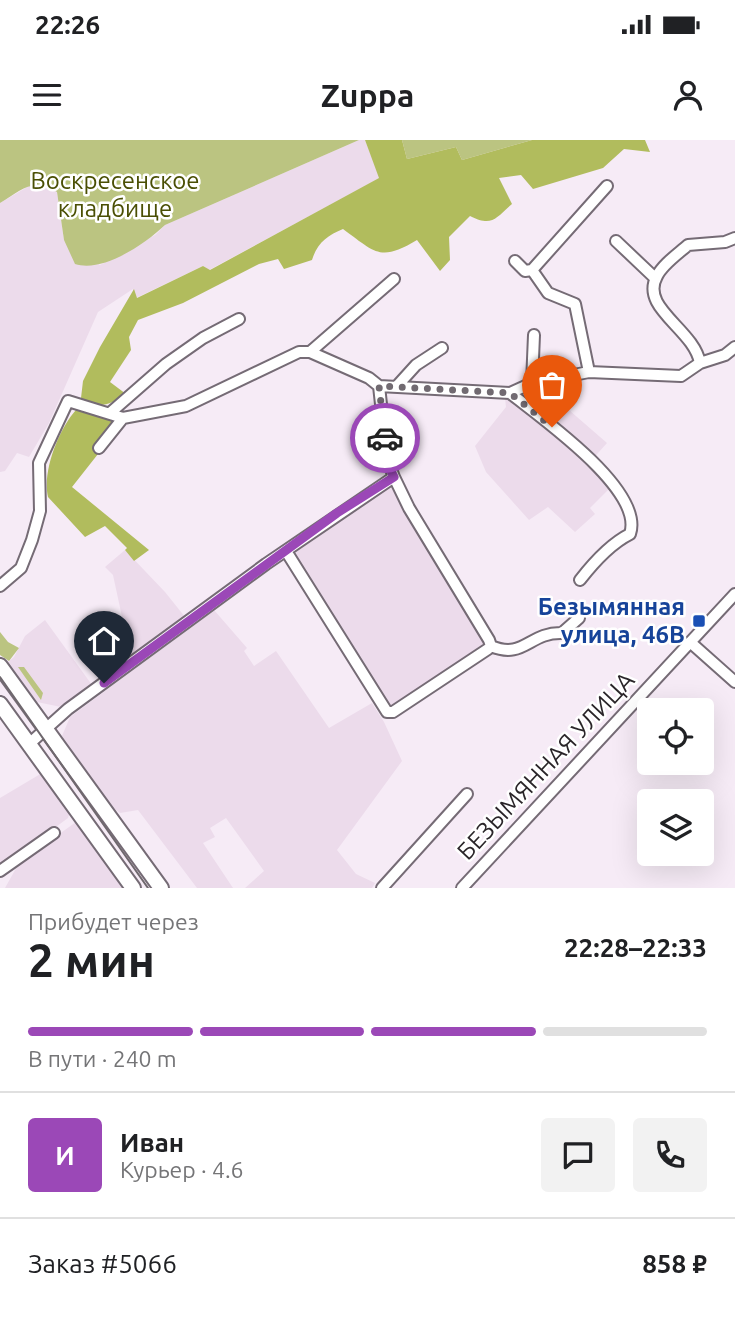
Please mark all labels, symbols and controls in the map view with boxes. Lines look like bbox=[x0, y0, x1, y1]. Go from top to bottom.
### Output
text: 22:26 bbox=[35, 10, 100, 39]
icon: menu bbox=[28, 76, 66, 114]
icon: person bbox=[669, 76, 707, 114]
text: Zuppa bbox=[321, 77, 414, 113]
park label: Воскресенское кладбище bbox=[31, 167, 199, 222]
pin bbox=[522, 355, 582, 427]
icon: bag bbox=[533, 366, 571, 404]
courier bbox=[350, 403, 420, 473]
icon: car bbox=[366, 419, 404, 457]
place label: Безымянная улица, 46В bbox=[538, 593, 685, 648]
pin bbox=[74, 611, 134, 683]
marker: Безымянная улица, 46В bbox=[691, 613, 707, 629]
icon: home bbox=[85, 622, 123, 660]
street label: БЕЗЫМЯННАЯ УЛИЦА bbox=[452, 666, 640, 865]
map controls bbox=[637, 698, 714, 866]
button: locate bbox=[637, 698, 714, 775]
button: layers bbox=[637, 789, 714, 866]
text: Прибудет через bbox=[28, 909, 199, 934]
text: 22:28–22:33 bbox=[564, 933, 707, 962]
text: 2 мин bbox=[28, 934, 155, 986]
text: В пути · 240 m bbox=[28, 1046, 177, 1071]
button: chat bbox=[541, 1118, 615, 1192]
button: phone bbox=[633, 1118, 707, 1192]
text: Иван bbox=[120, 1128, 184, 1157]
text: И bbox=[55, 1141, 75, 1170]
text: Курьер · 4.6 bbox=[120, 1157, 244, 1182]
text: Заказ #5066 bbox=[28, 1249, 177, 1278]
text: 858 ₽ bbox=[642, 1249, 707, 1278]

